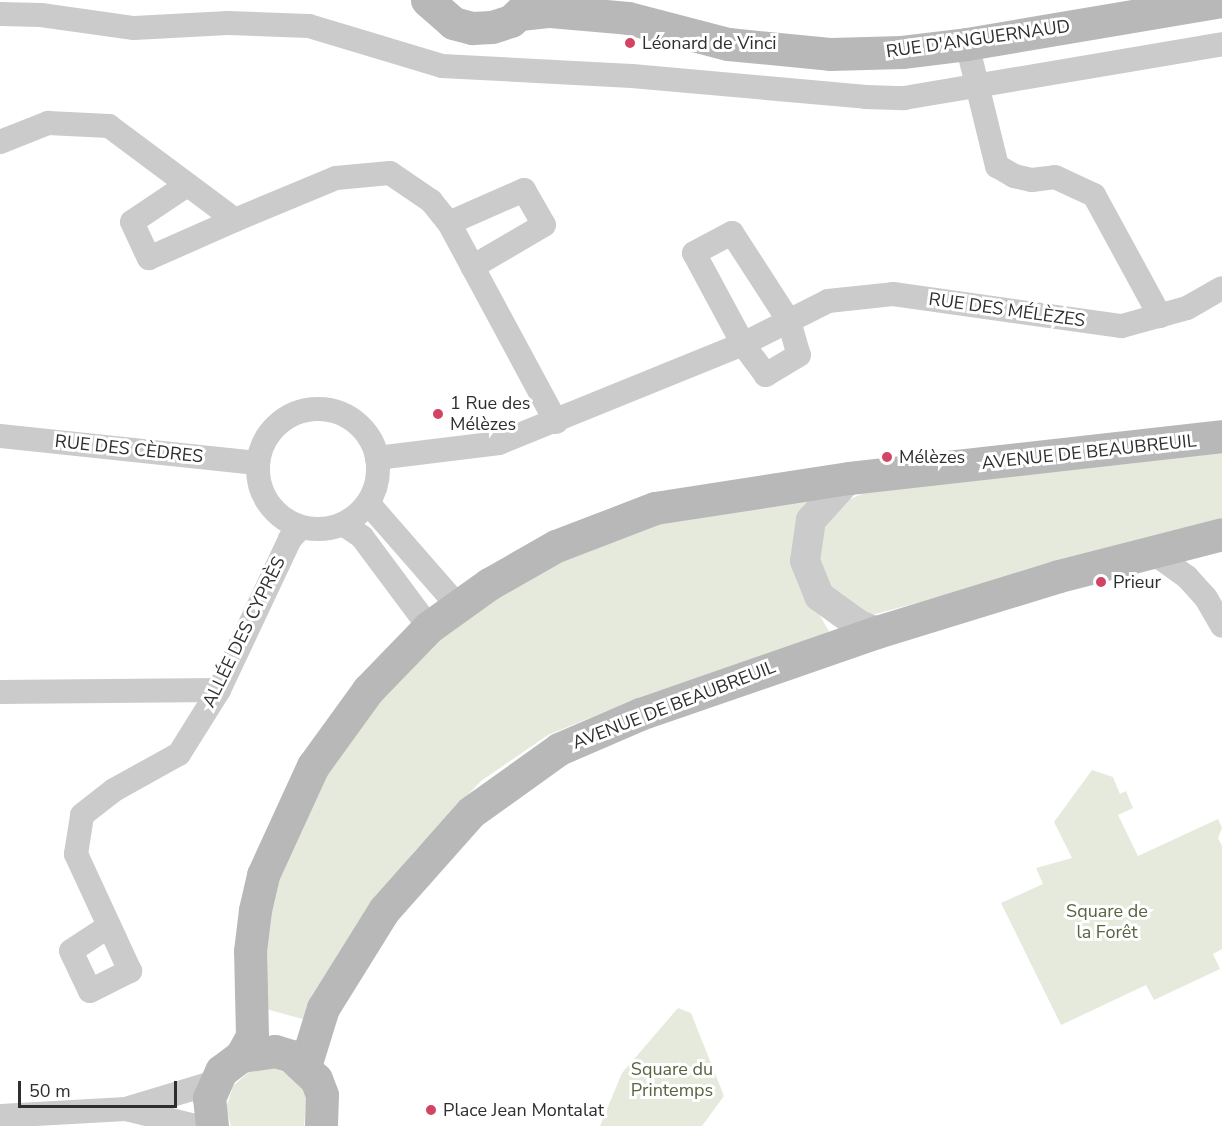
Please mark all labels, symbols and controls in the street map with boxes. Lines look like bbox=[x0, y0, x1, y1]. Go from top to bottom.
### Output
street label: RUE D'ANGUERNAUD bbox=[885, 15, 1071, 63]
place label: Léonard de Vinci bbox=[642, 32, 776, 54]
marker: Léonard de Vinci bbox=[623, 36, 637, 50]
street label: RUE DES MÉLÈZES bbox=[927, 288, 1087, 332]
place label: 1 Rue des Mélèzes bbox=[450, 393, 530, 436]
marker: 1 Rue des Mélèzes bbox=[431, 407, 445, 421]
street label: RUE DES CÈDRES bbox=[54, 430, 204, 468]
street label: AVENUE DE BEAUBREUIL bbox=[981, 430, 1197, 474]
place label: Mélèzes bbox=[899, 446, 965, 468]
marker: Mélèzes bbox=[880, 450, 894, 464]
street label: ALLÉE DES CYPRÈS bbox=[198, 553, 290, 711]
place label: Prieur bbox=[1113, 571, 1161, 593]
marker: Prieur bbox=[1094, 575, 1108, 589]
street label: AVENUE DE BEAUBREUIL bbox=[569, 656, 779, 754]
park label: Square de la Forêt bbox=[1066, 901, 1148, 944]
park label: Square du Printemps bbox=[631, 1059, 713, 1102]
scale bar bbox=[21, 1069, 180, 1107]
text: 50 m bbox=[29, 1079, 71, 1103]
place label: Place Jean Montalat bbox=[443, 1099, 604, 1121]
marker: Place Jean Montalat bbox=[424, 1103, 438, 1117]

